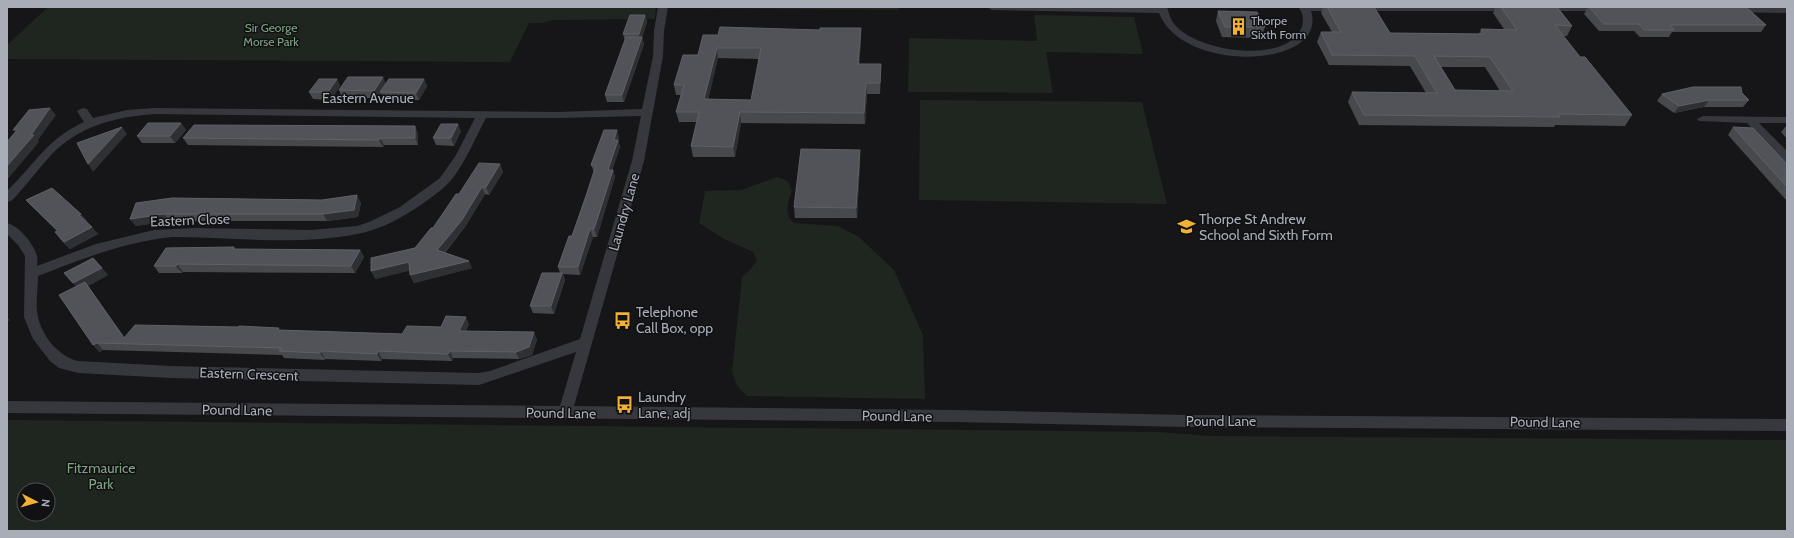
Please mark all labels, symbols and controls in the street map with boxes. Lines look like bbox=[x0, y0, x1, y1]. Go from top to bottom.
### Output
place label: Thorpe Sixth Form bbox=[1251, 13, 1306, 42]
building icon: Thorpe Sixth Form bbox=[1228, 17, 1248, 37]
park label: Sir George Morse Park bbox=[243, 20, 299, 49]
street label: Eastern Avenue bbox=[322, 89, 414, 107]
street label: Laundry Lane bbox=[604, 171, 644, 253]
street label: Eastern Close bbox=[150, 210, 230, 230]
place label: Thorpe St Andrew School and Sixth Form bbox=[1199, 210, 1333, 244]
school or university icon: Thorpe St Andrew School and Sixth Form bbox=[1176, 217, 1196, 237]
place label: Telephone Call Box, opp bbox=[636, 303, 713, 337]
bus stop icon: Telephone Call Box, opp bbox=[613, 310, 633, 330]
street label: Eastern Crescent bbox=[199, 363, 299, 385]
place label: Laundry Lane, adj bbox=[638, 388, 690, 422]
bus stop icon: Laundry Lane, adj bbox=[615, 395, 635, 415]
street label: Pound Lane bbox=[202, 400, 272, 420]
street label: Pound Lane bbox=[526, 403, 596, 423]
street label: Pound Lane bbox=[862, 406, 932, 426]
street label: Pound Lane bbox=[1186, 412, 1256, 430]
street label: Pound Lane bbox=[1510, 412, 1580, 432]
park label: Fitzmaurice Park bbox=[67, 459, 135, 493]
north arrow bbox=[16, 482, 56, 522]
text: N bbox=[39, 498, 53, 508]

